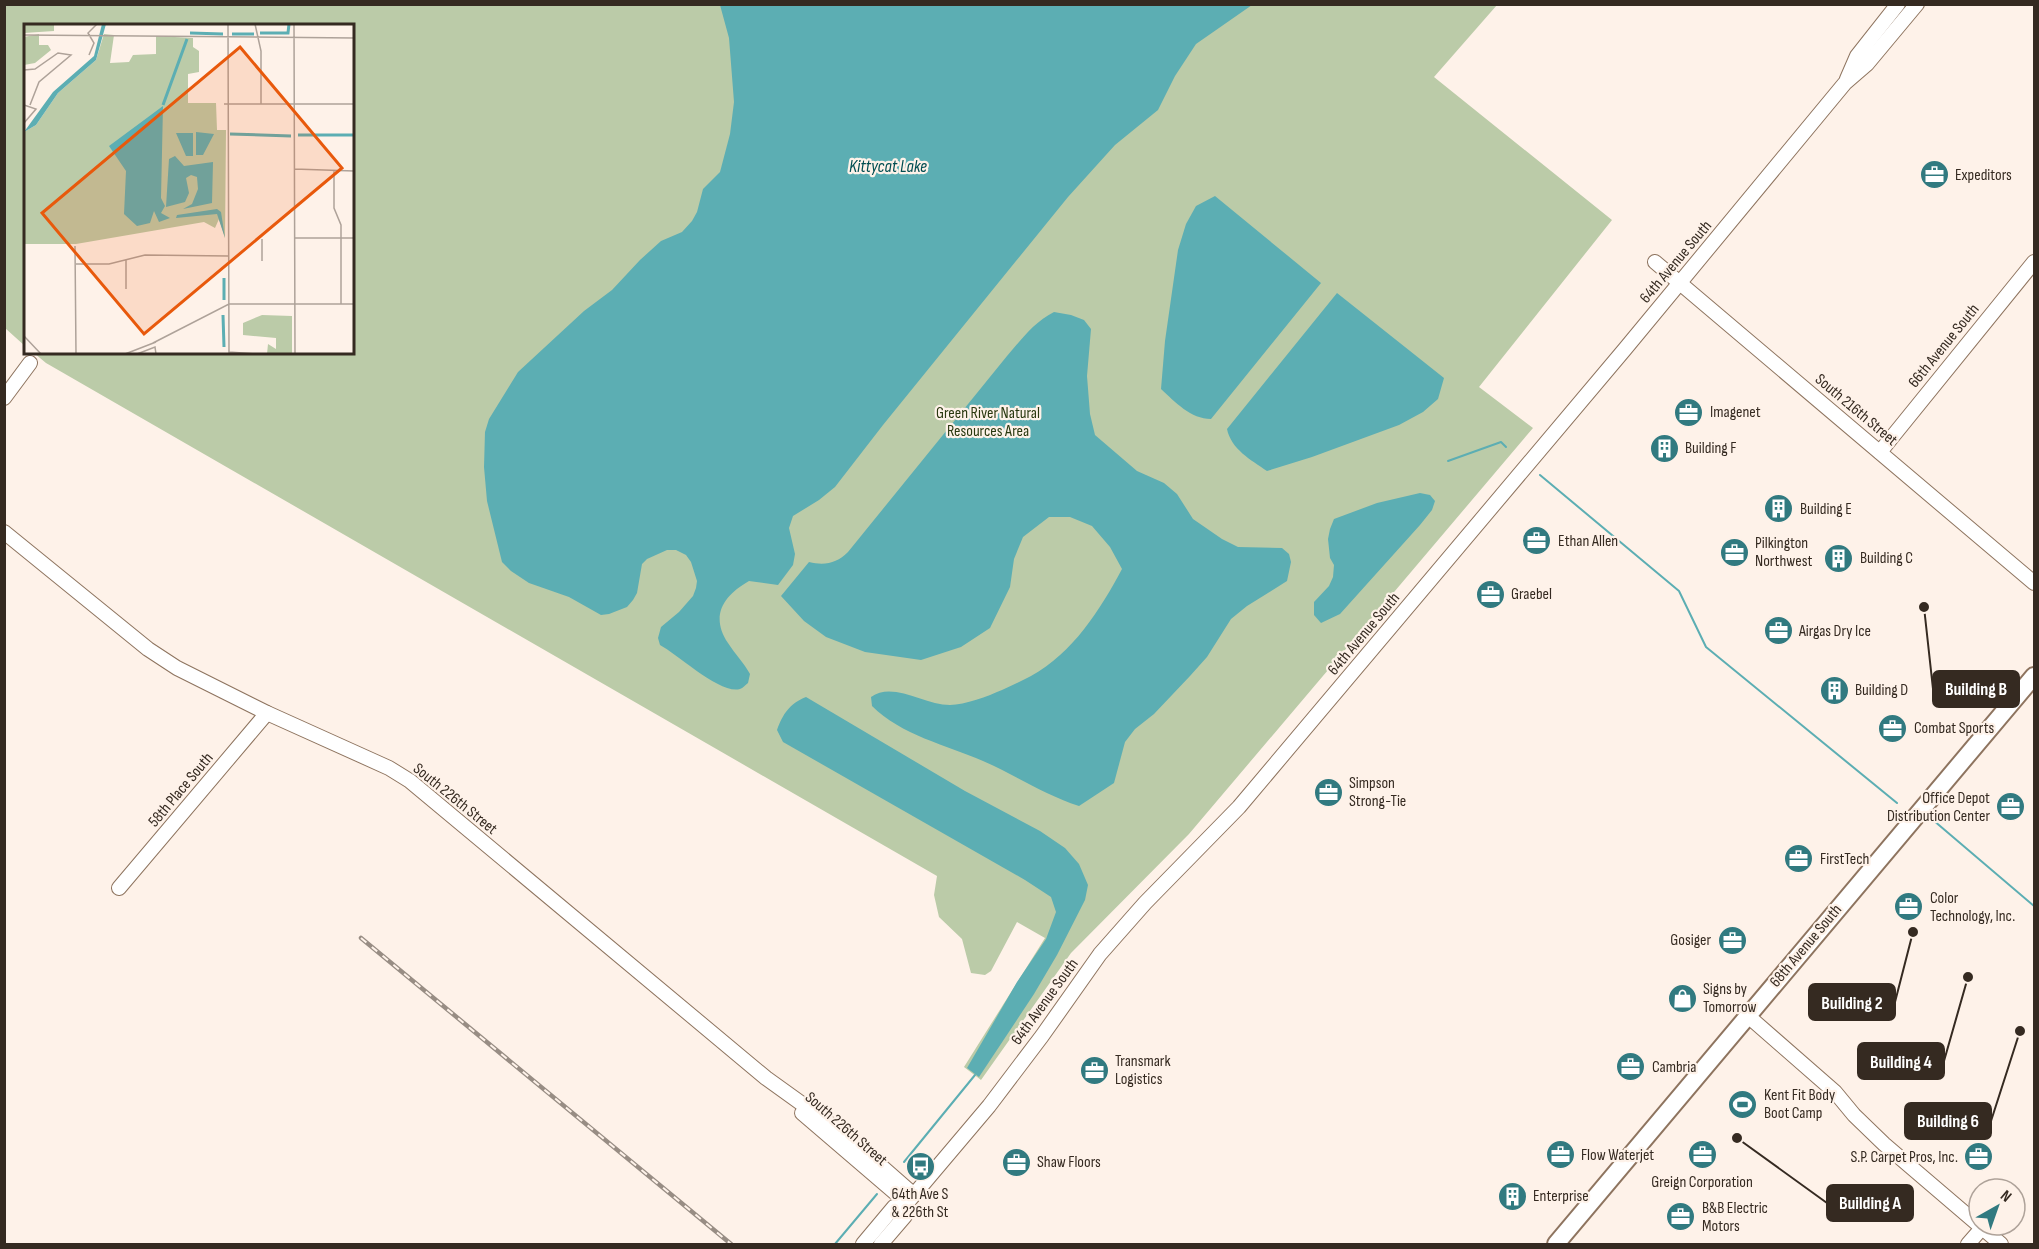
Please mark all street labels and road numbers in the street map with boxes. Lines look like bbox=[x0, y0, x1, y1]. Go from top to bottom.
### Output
street label: 64th Avenue South bbox=[1636, 217, 1716, 307]
street label: 66th Avenue South bbox=[1905, 300, 1983, 392]
street label: South 216th Street bbox=[1811, 370, 1901, 450]
street label: 64th Avenue South bbox=[1324, 589, 1404, 679]
street label: 58th Place South bbox=[145, 749, 217, 831]
street label: South 226th Street bbox=[409, 759, 501, 839]
street label: 68th Avenue South bbox=[1766, 901, 1846, 991]
street label: 64th Avenue South bbox=[1007, 955, 1083, 1049]
street label: South 226th Street bbox=[801, 1088, 891, 1170]

